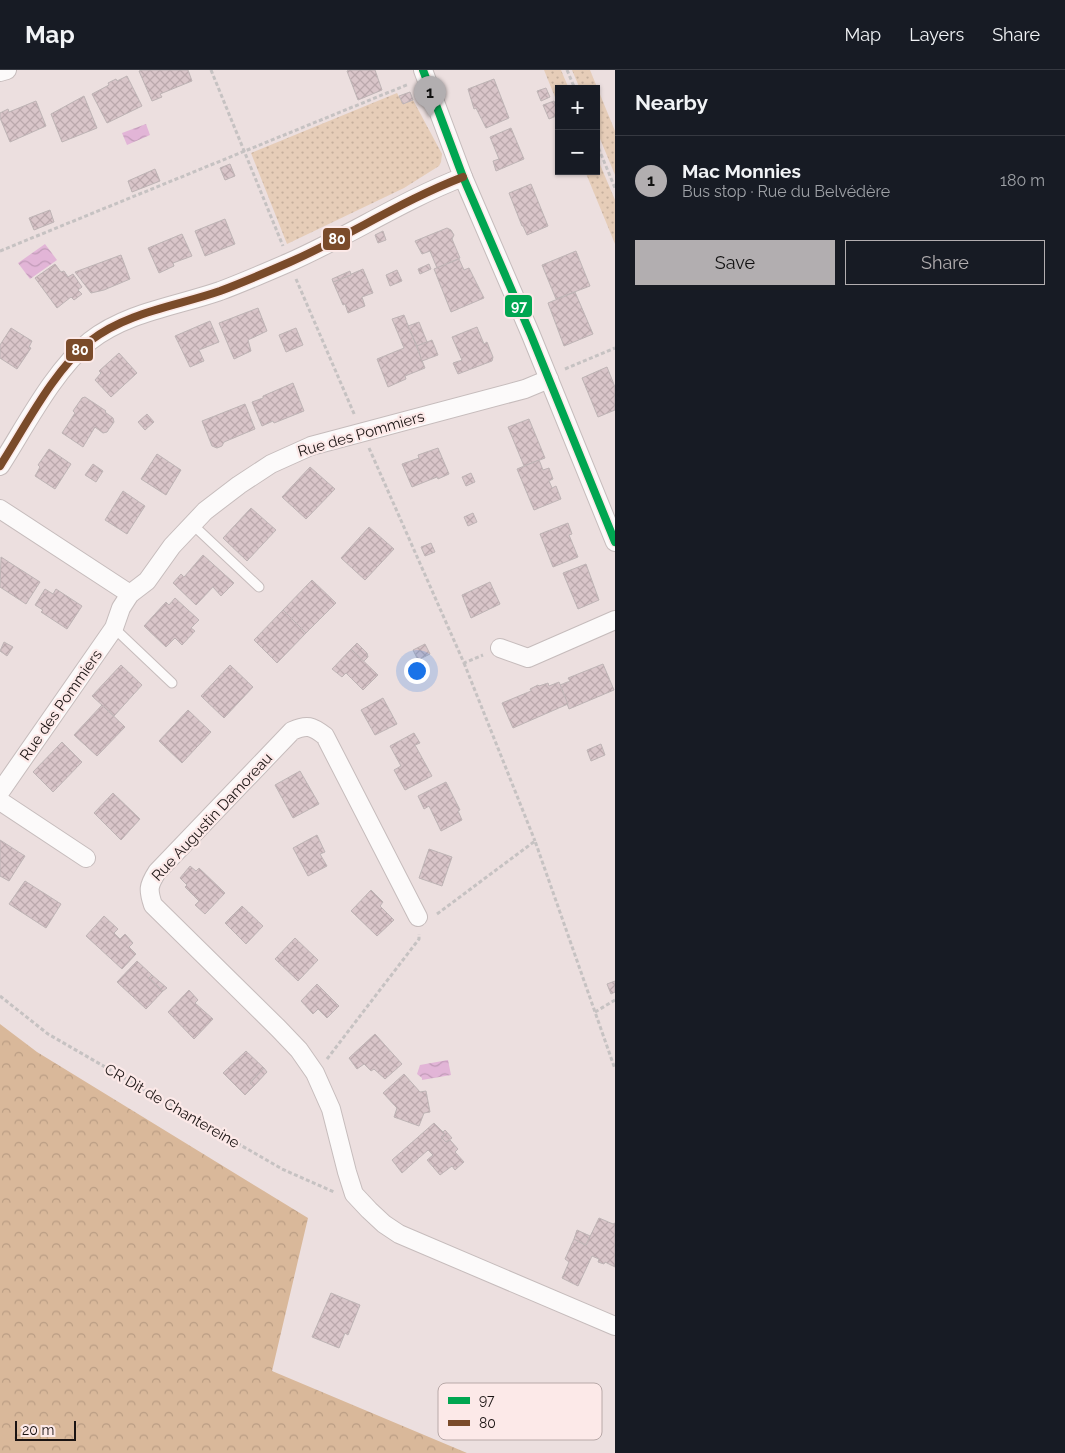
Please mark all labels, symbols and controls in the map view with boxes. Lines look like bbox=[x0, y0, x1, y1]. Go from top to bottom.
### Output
text: Map bbox=[25, 20, 75, 49]
text: Map bbox=[845, 24, 881, 45]
text: Layers bbox=[909, 24, 964, 45]
text: Share bbox=[992, 24, 1040, 45]
pin: 1 bbox=[414, 76, 446, 117]
map controls bbox=[555, 85, 600, 175]
button: + bbox=[555, 85, 600, 130]
text: Nearby bbox=[635, 90, 708, 115]
button: − bbox=[555, 130, 600, 175]
text: Mac Monnies bbox=[682, 160, 801, 182]
text: 1 bbox=[647, 171, 655, 190]
text: 180 m bbox=[1000, 171, 1045, 190]
text: Bus stop · Rue du Belvédère bbox=[682, 182, 890, 201]
line badge: 80 bbox=[322, 227, 351, 251]
text: 80 bbox=[328, 231, 346, 247]
button: Save bbox=[635, 240, 835, 285]
button: Share bbox=[845, 240, 1045, 285]
line badge: 97 bbox=[504, 294, 533, 318]
text: 97 bbox=[511, 298, 527, 314]
line badge: 80 bbox=[65, 338, 94, 362]
text: 80 bbox=[71, 342, 89, 358]
street label: Rue des Pommiers bbox=[296, 407, 426, 461]
street label: Rue des Pommiers bbox=[16, 646, 106, 764]
your location bbox=[404, 658, 430, 684]
street label: Rue Augustin Damoreau bbox=[148, 749, 276, 885]
street label: CR Dit de Chantereine bbox=[101, 1060, 243, 1152]
legend bbox=[438, 1383, 602, 1440]
text: 97 bbox=[479, 1392, 495, 1408]
text: 80 bbox=[479, 1415, 496, 1431]
scale bar bbox=[15, 1418, 76, 1441]
text: 20 m bbox=[22, 1422, 54, 1438]

